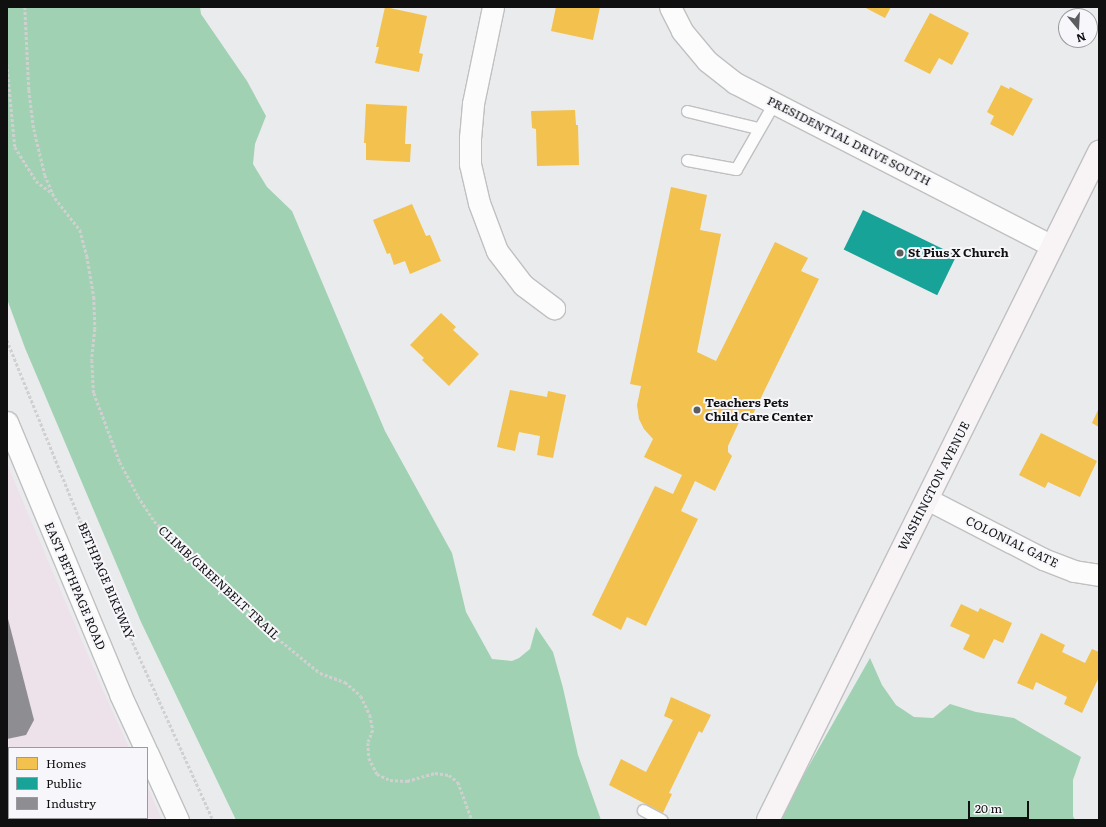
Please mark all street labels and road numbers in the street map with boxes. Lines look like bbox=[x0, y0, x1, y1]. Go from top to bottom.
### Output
street label: PRESIDENTIAL DRIVE SOUTH bbox=[765, 93, 933, 189]
street label: WASHINGTON AVENUE bbox=[895, 419, 973, 553]
street label: COLONIAL GATE bbox=[964, 513, 1060, 571]
street label: EAST BETHPAGE ROAD bbox=[41, 520, 109, 652]
street label: BETHPAGE BIKEWAY bbox=[75, 520, 137, 642]
street label: CLIMB/GREENBELT TRAIL bbox=[155, 523, 283, 643]

